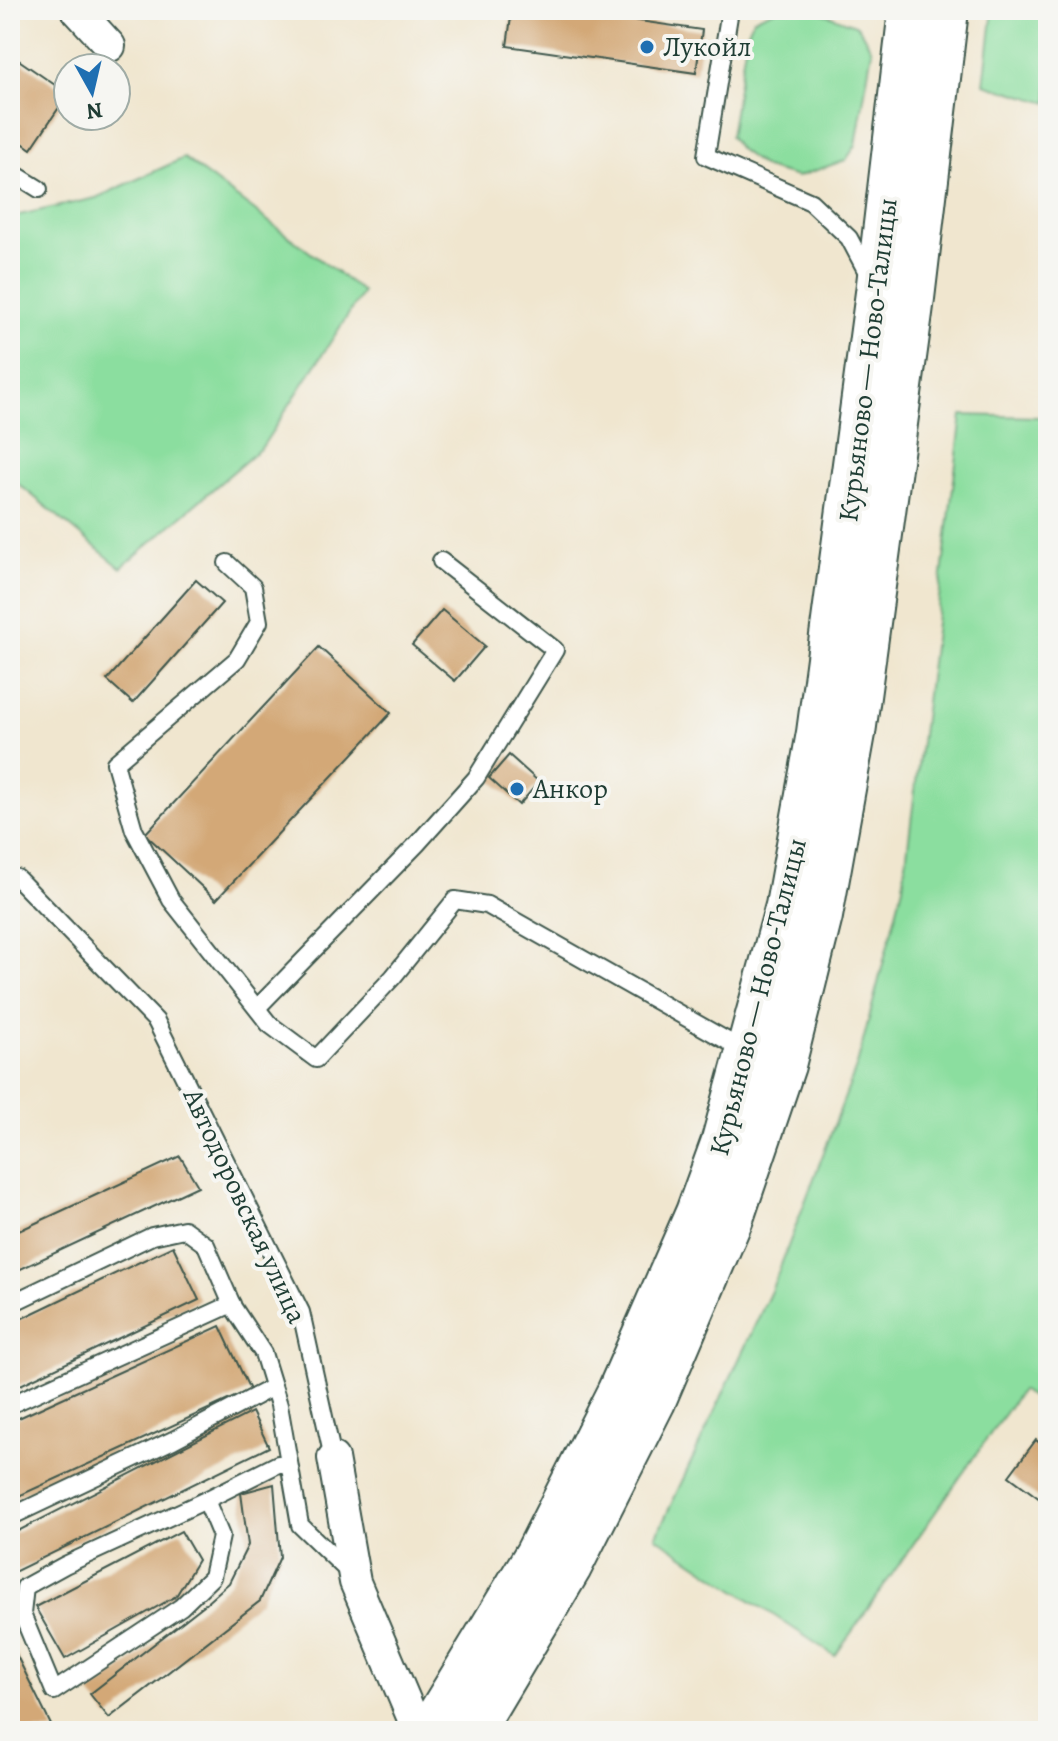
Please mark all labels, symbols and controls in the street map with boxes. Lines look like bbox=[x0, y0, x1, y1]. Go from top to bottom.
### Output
place label: Лукойл bbox=[663, 28, 752, 66]
marker: Лукойл bbox=[638, 38, 656, 56]
north arrow bbox=[52, 52, 132, 132]
text: N bbox=[85, 95, 105, 127]
street label: Курьяново — Ново-Талицы bbox=[829, 196, 907, 524]
place label: Анкор bbox=[532, 770, 608, 808]
marker: Анкор bbox=[508, 780, 526, 798]
street label: Курьяново — Ново-Талицы bbox=[700, 834, 816, 1160]
street label: Автодоровская улица bbox=[173, 1081, 316, 1330]

